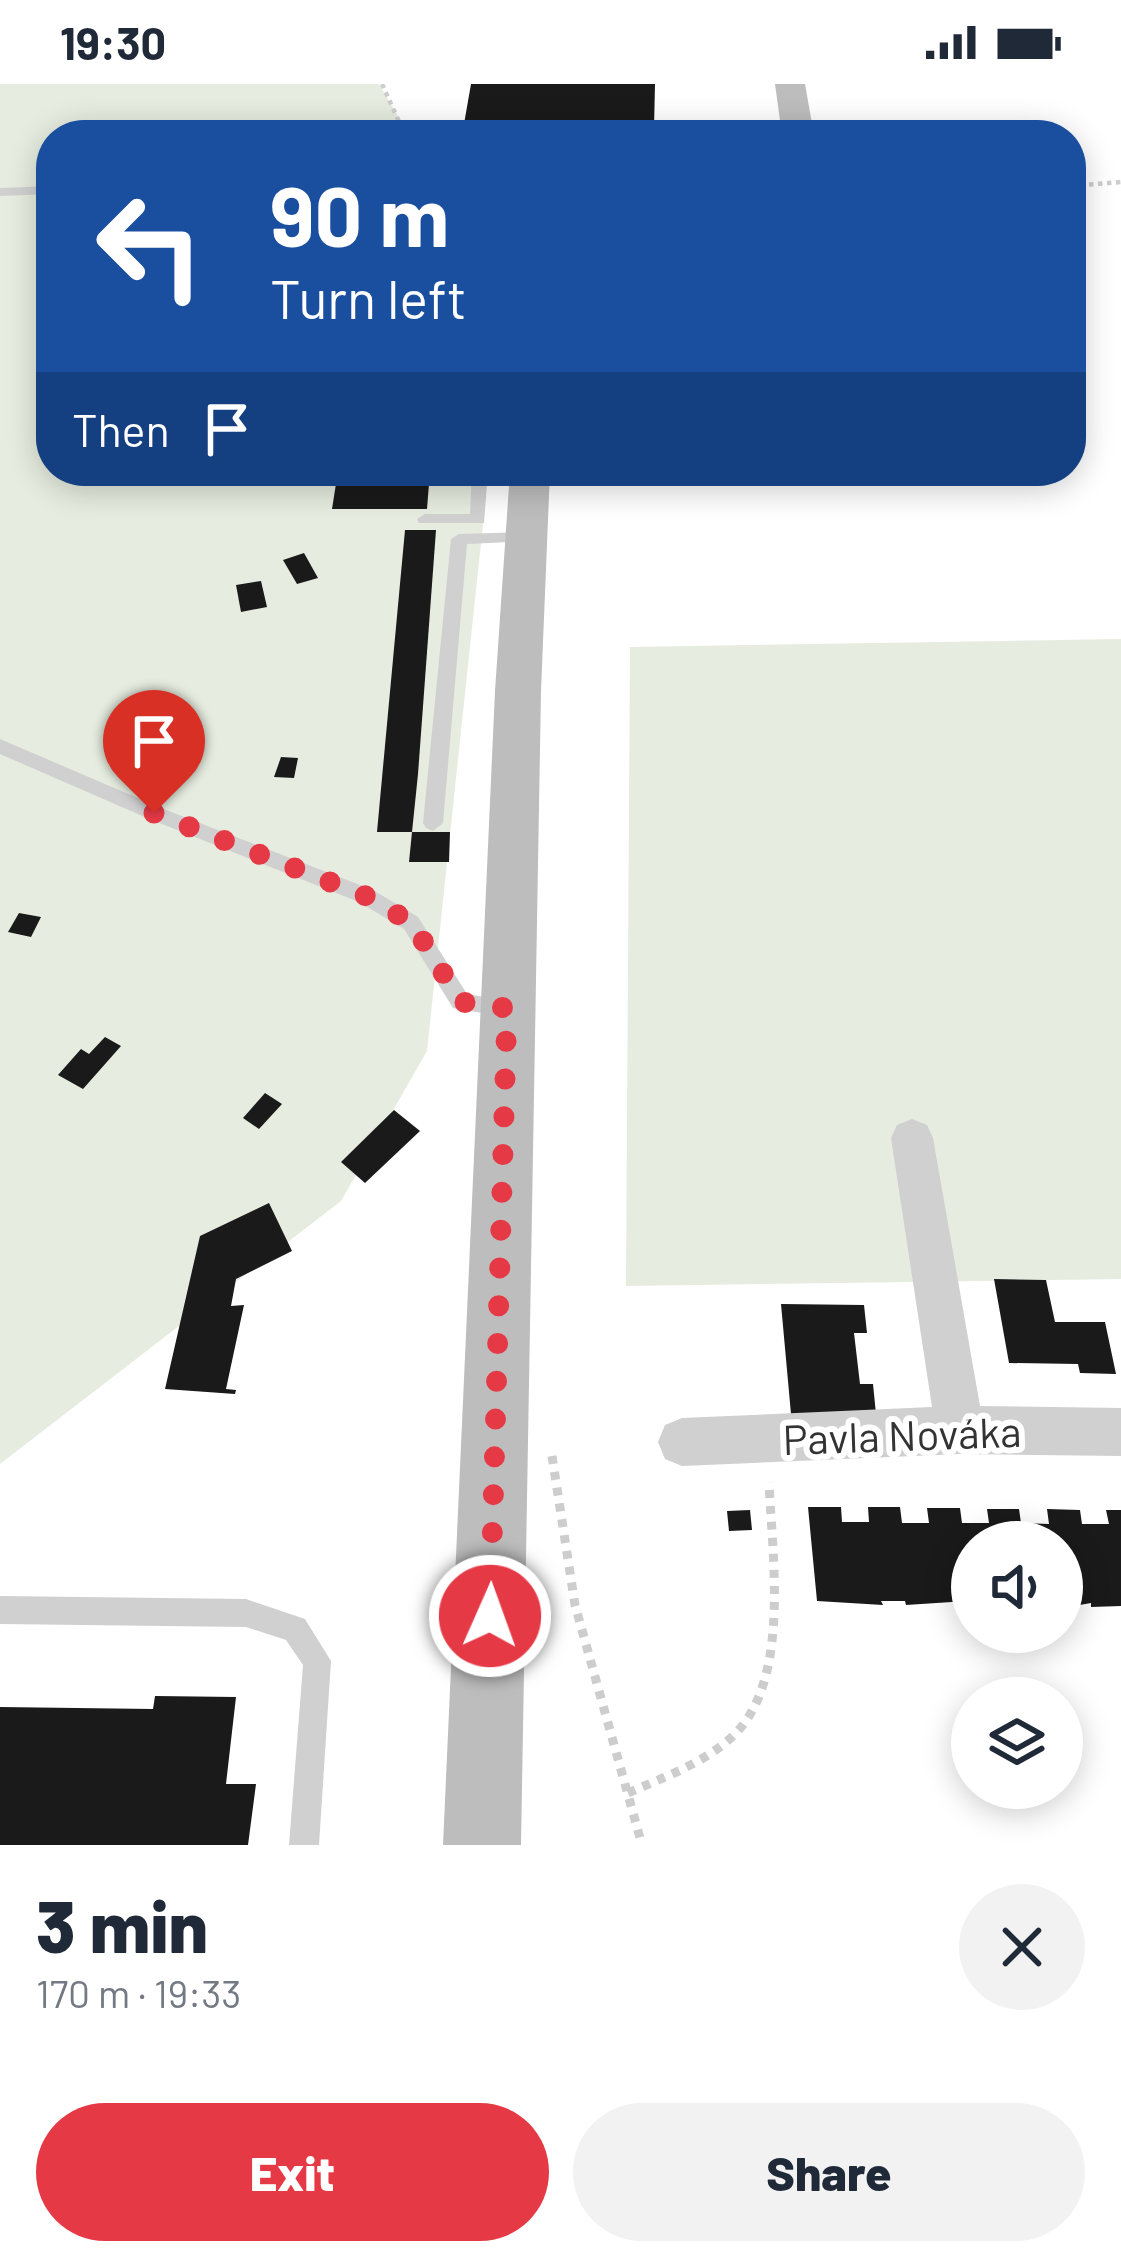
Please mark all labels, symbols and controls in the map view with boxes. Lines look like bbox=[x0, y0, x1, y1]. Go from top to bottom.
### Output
text: 19:30 bbox=[60, 15, 166, 69]
text: 90 m bbox=[270, 163, 449, 264]
icon: left bbox=[72, 168, 228, 324]
text: Turn left bbox=[270, 265, 467, 330]
icon: arrive bbox=[194, 396, 260, 462]
text: Then bbox=[72, 402, 170, 456]
pin bbox=[103, 690, 205, 813]
icon: arrive bbox=[121, 708, 187, 774]
street label: Pavla Nováka bbox=[782, 1405, 1022, 1463]
map controls bbox=[951, 1521, 1083, 1809]
button: sound bbox=[951, 1521, 1083, 1653]
position arrow bbox=[427, 1553, 553, 1679]
button: layers bbox=[951, 1677, 1083, 1809]
text: 3 min bbox=[36, 1881, 208, 1967]
button: close bbox=[959, 1884, 1085, 2010]
text: 170 m · 19:33 bbox=[36, 1969, 241, 2016]
button: Exit bbox=[36, 2103, 549, 2241]
button: Share bbox=[573, 2103, 1085, 2241]

